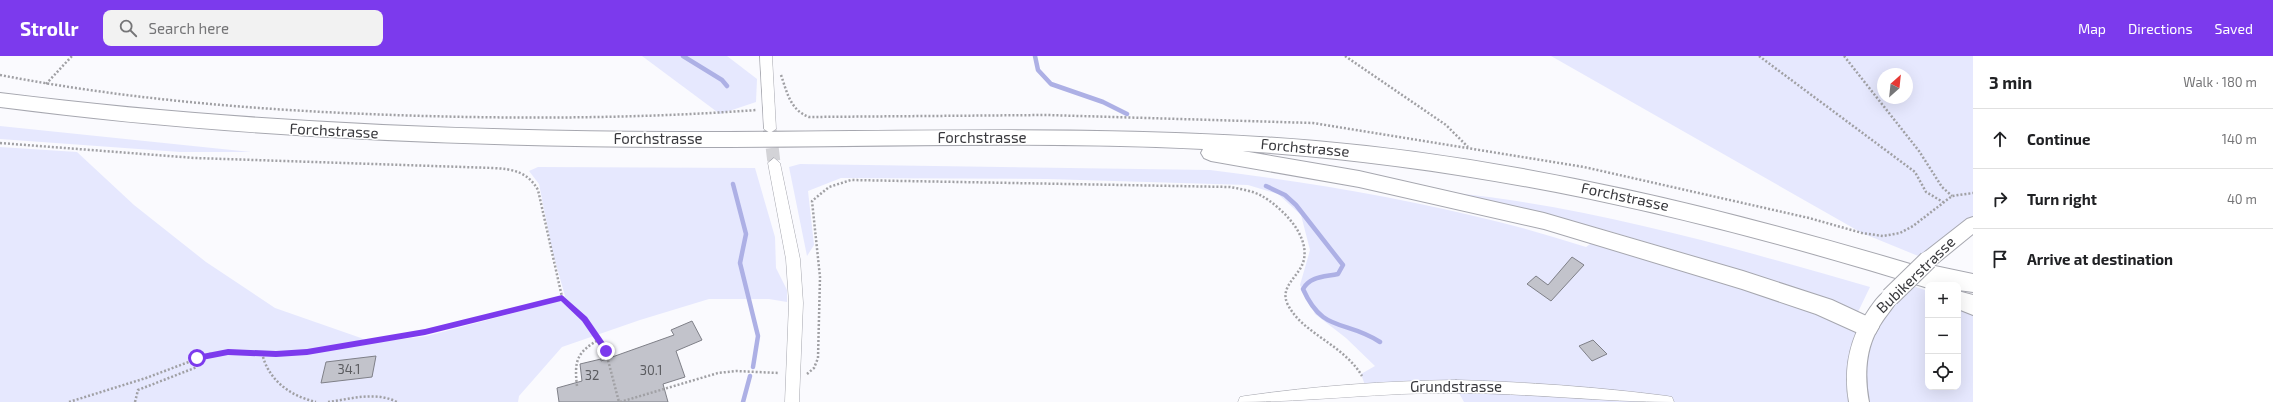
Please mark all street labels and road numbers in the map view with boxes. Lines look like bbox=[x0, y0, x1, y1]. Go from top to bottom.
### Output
street label: Forchstrasse bbox=[289, 119, 379, 141]
street label: Forchstrasse bbox=[937, 128, 1027, 146]
street label: Forchstrasse bbox=[613, 129, 703, 147]
street label: Forchstrasse bbox=[1260, 134, 1350, 160]
street label: Forchstrasse bbox=[1580, 178, 1671, 214]
street label: Bubikerstrasse bbox=[1872, 232, 1958, 316]
street label: Grundstrasse bbox=[1410, 377, 1502, 395]

